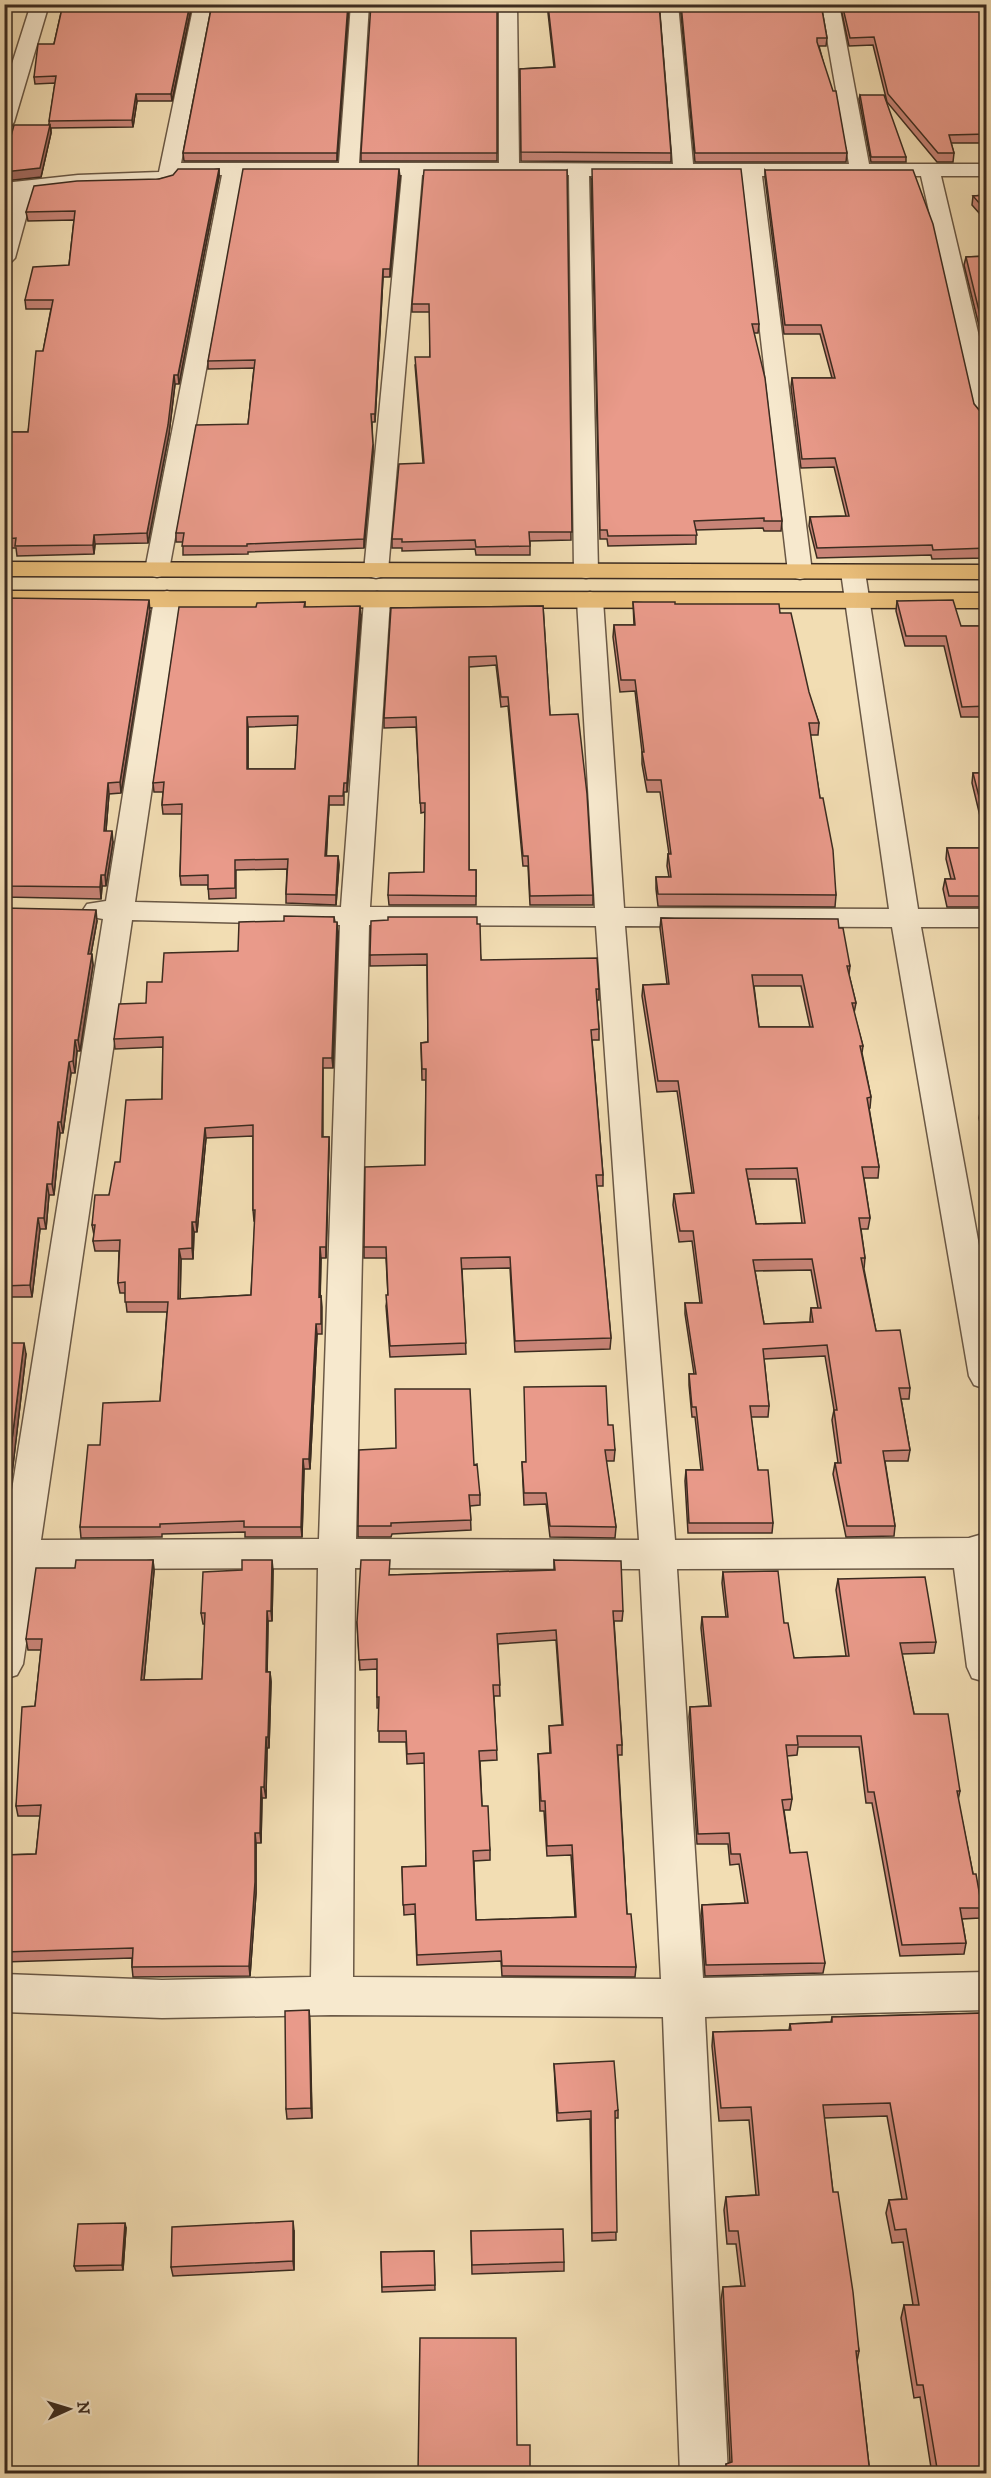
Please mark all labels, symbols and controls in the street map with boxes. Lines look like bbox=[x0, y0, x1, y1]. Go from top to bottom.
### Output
north arrow bbox=[39, 2379, 99, 2439]
text: N bbox=[73, 2401, 93, 2415]

